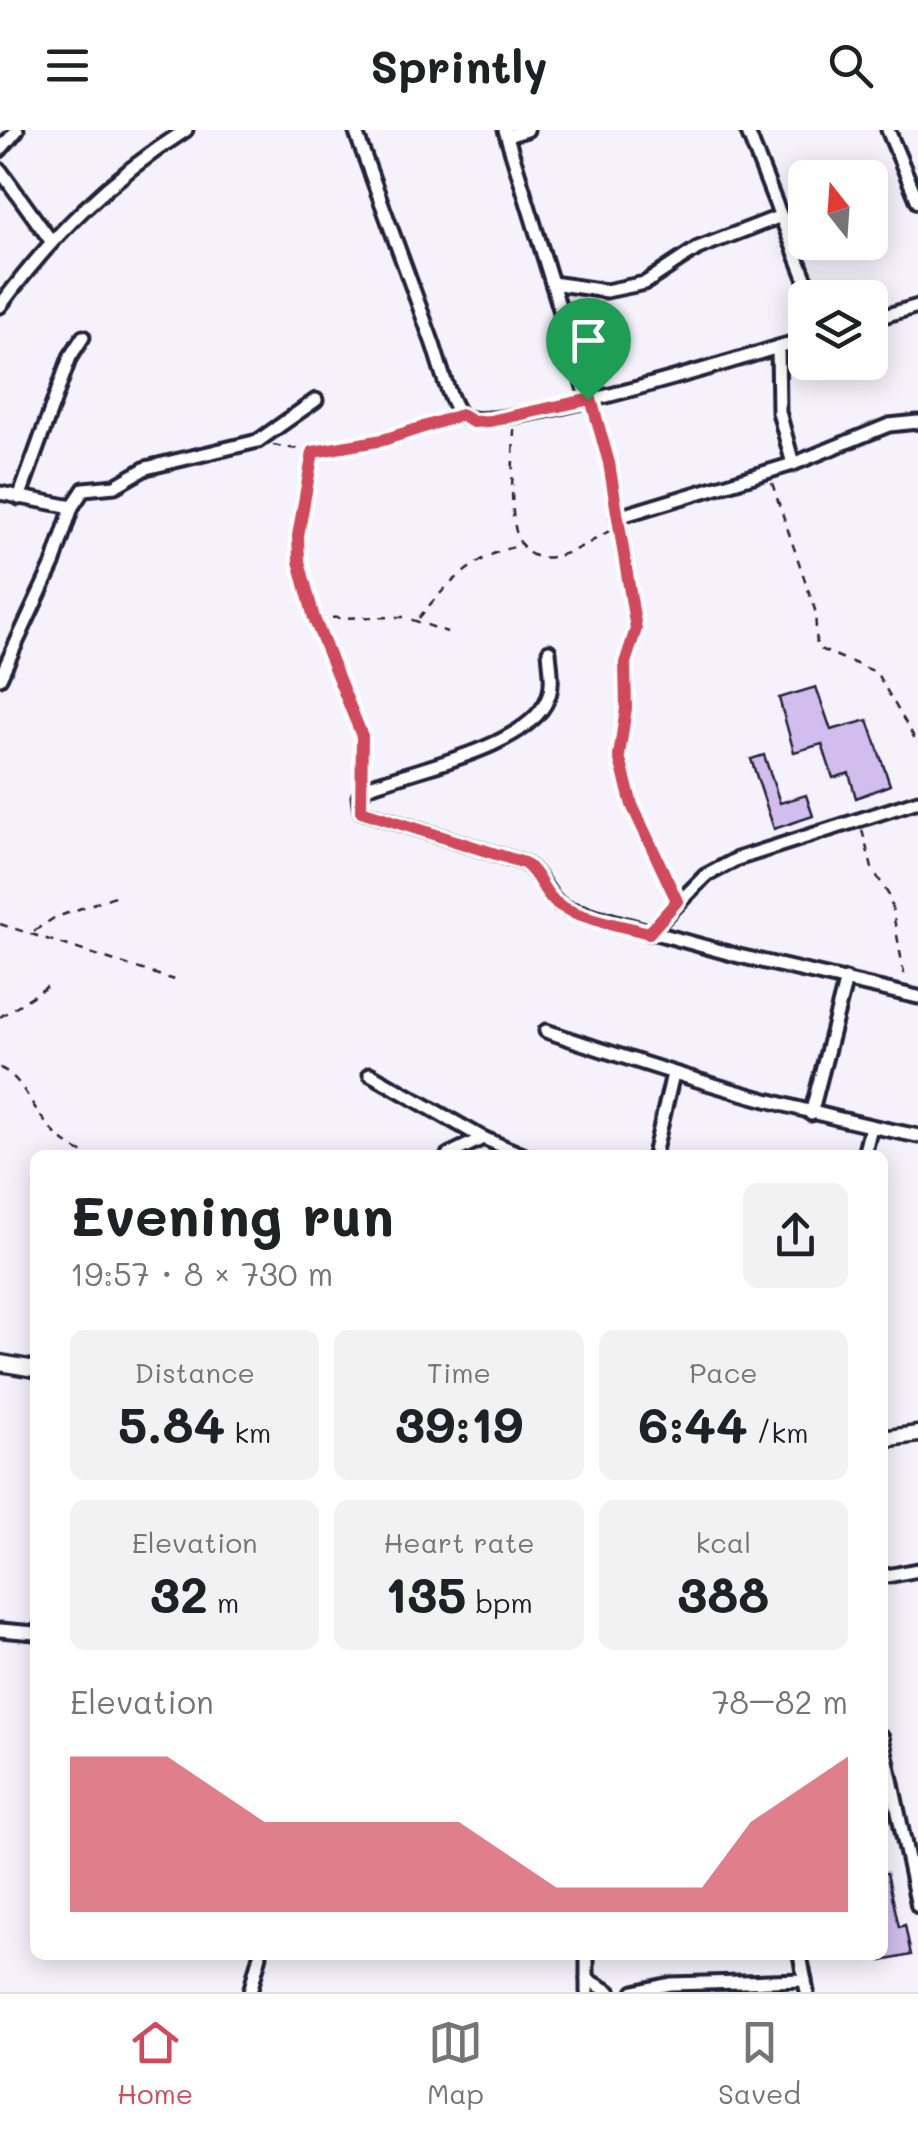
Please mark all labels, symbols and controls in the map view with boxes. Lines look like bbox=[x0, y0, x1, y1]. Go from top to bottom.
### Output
text: Sprintly bbox=[370, 36, 548, 94]
icon: menu bbox=[40, 38, 95, 93]
icon: search bbox=[823, 38, 878, 93]
north arrow bbox=[788, 160, 888, 260]
map controls bbox=[788, 160, 888, 380]
button: layers bbox=[788, 280, 888, 380]
pin bbox=[546, 298, 631, 401]
icon: arrive bbox=[561, 313, 616, 368]
text: Evening run bbox=[70, 1178, 394, 1250]
button: share bbox=[743, 1183, 848, 1288]
text: 19:57 · 8 × 730 m bbox=[70, 1252, 333, 1294]
text: Distance bbox=[134, 1354, 255, 1390]
text: Time bbox=[427, 1354, 491, 1390]
text: Pace bbox=[689, 1354, 758, 1390]
text: 5.84 bbox=[118, 1390, 225, 1456]
text: 39:19 bbox=[395, 1390, 523, 1456]
text: 6:44 bbox=[638, 1390, 748, 1456]
text: km bbox=[225, 1414, 271, 1450]
text: /km bbox=[748, 1414, 809, 1450]
text: Elevation bbox=[132, 1524, 258, 1560]
text: Heart rate bbox=[383, 1524, 535, 1560]
text: kcal bbox=[695, 1524, 751, 1560]
text: 32 bbox=[150, 1560, 208, 1626]
text: 135 bbox=[385, 1560, 466, 1626]
text: 388 bbox=[677, 1560, 769, 1626]
text: m bbox=[208, 1584, 239, 1620]
text: bpm bbox=[466, 1584, 533, 1620]
text: Elevation bbox=[70, 1680, 214, 1722]
text: 78–82 m bbox=[712, 1680, 848, 1722]
tab: Home bbox=[117, 2015, 193, 2111]
tab: Map bbox=[427, 2015, 484, 2111]
tab: Saved bbox=[718, 2015, 801, 2111]

